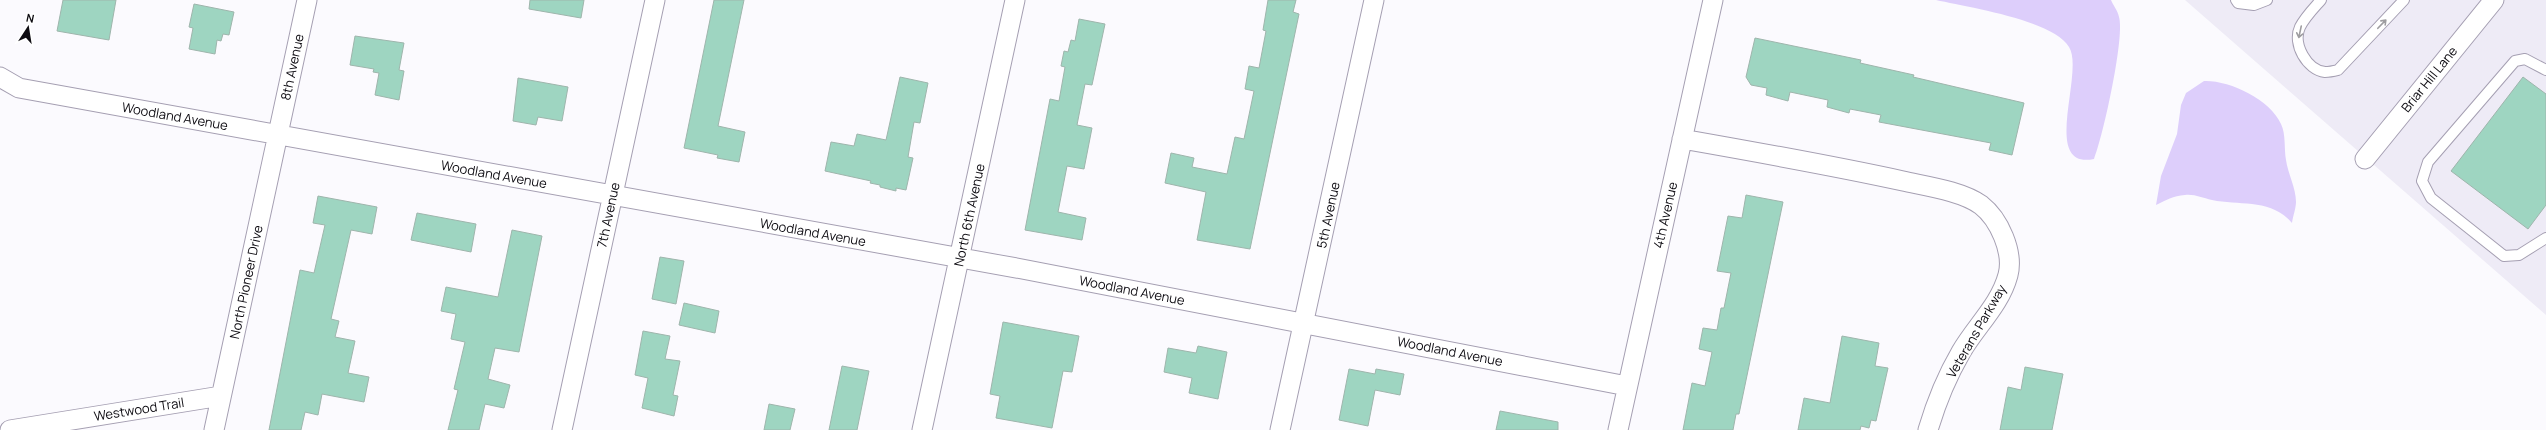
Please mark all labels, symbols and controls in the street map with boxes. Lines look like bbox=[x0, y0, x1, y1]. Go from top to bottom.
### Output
north arrow bbox=[8, 8, 48, 48]
text: N bbox=[25, 10, 36, 26]
one-way arrow bbox=[2377, 19, 2386, 29]
one-way arrow bbox=[2295, 25, 2303, 38]
street label: 8th Avenue bbox=[276, 32, 308, 102]
street label: Briar Hill Lane bbox=[2397, 42, 2461, 116]
street label: Woodland Avenue bbox=[121, 98, 230, 134]
street label: Woodland Avenue bbox=[440, 156, 549, 192]
street label: North 6th Avenue bbox=[949, 161, 989, 268]
street label: 7th Avenue bbox=[592, 180, 624, 249]
street label: 5th Avenue bbox=[1312, 180, 1344, 250]
street label: 4th Avenue bbox=[1649, 180, 1681, 250]
street label: Woodland Avenue bbox=[759, 214, 868, 250]
street label: North Pioneer Drive bbox=[225, 223, 267, 341]
street label: Woodland Avenue bbox=[1078, 271, 1187, 309]
street label: Veterans Parkway bbox=[1942, 281, 2010, 381]
street label: Woodland Avenue bbox=[1396, 332, 1505, 370]
street label: Westwood Trail bbox=[93, 393, 185, 425]

